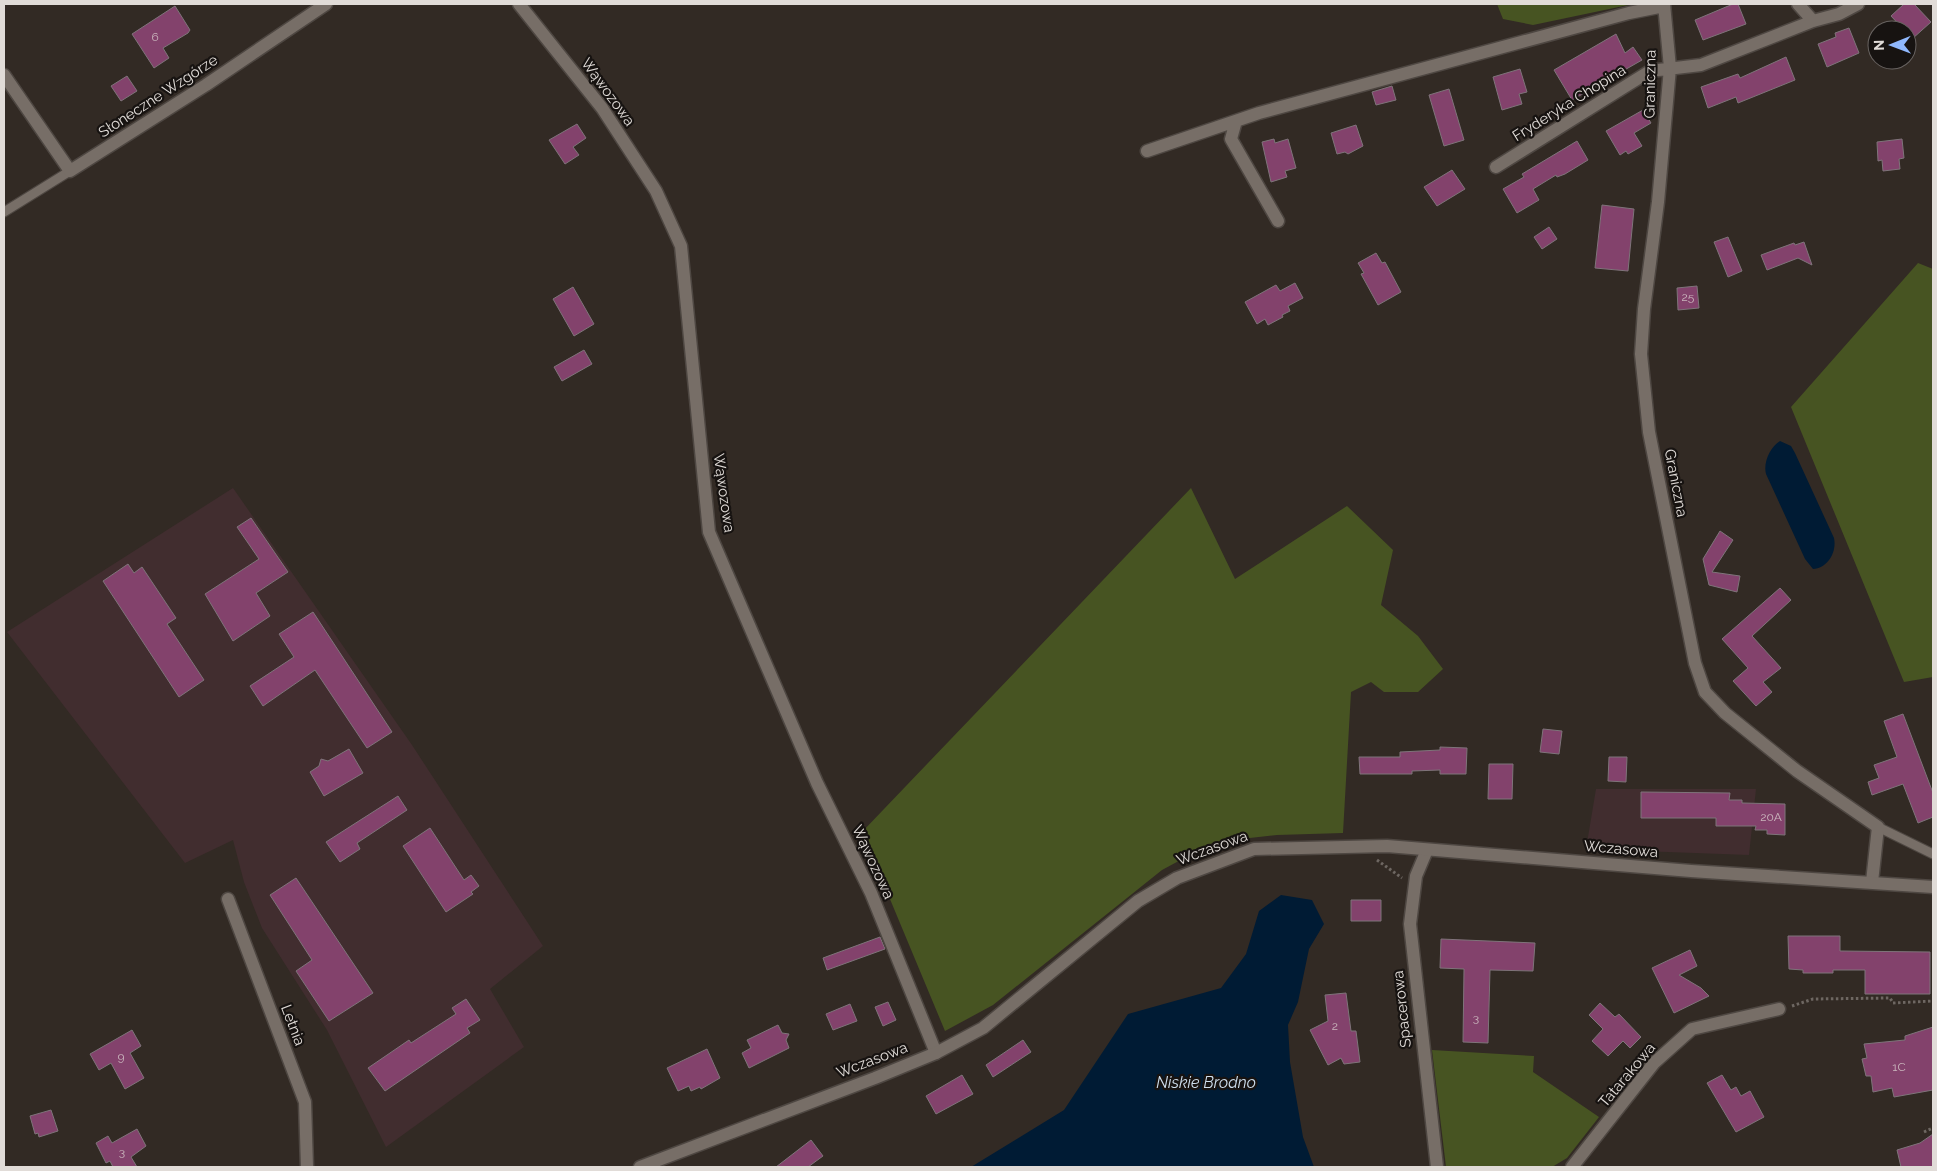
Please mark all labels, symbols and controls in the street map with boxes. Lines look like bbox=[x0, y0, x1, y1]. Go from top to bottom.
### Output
north arrow bbox=[1867, 20, 1917, 70]
house number: 6 bbox=[151, 30, 159, 44]
text: N bbox=[1871, 40, 1887, 51]
street label: Graniczna bbox=[1640, 49, 1660, 119]
street label: Słoneczne Wzgórze bbox=[95, 51, 221, 141]
street label: Wąwozowa bbox=[577, 55, 639, 129]
street label: Fryderyka Chopina bbox=[1509, 61, 1629, 145]
house number: 25 bbox=[1682, 290, 1695, 304]
street label: Graniczna bbox=[1661, 448, 1691, 518]
street label: Wąwozowa bbox=[710, 452, 738, 534]
house number: 20A bbox=[1760, 810, 1782, 824]
street label: Wąwozowa bbox=[848, 822, 898, 902]
street label: Wczasowa bbox=[1174, 827, 1250, 869]
street label: Wczasowa bbox=[1583, 837, 1659, 861]
street label: Spacerowa bbox=[1389, 970, 1415, 1048]
street label: Letnia bbox=[277, 1002, 309, 1048]
house number: 3 bbox=[1473, 1011, 1479, 1025]
house number: 2 bbox=[1332, 1019, 1338, 1033]
street label: Wczasowa bbox=[834, 1038, 910, 1082]
street label: Tatarakowa bbox=[1595, 1039, 1659, 1111]
house number: 9 bbox=[117, 1050, 125, 1064]
house number: 1C bbox=[1892, 1060, 1906, 1074]
water label: Niskie Brodno bbox=[1156, 1073, 1256, 1092]
house number: 3 bbox=[119, 1145, 125, 1159]

